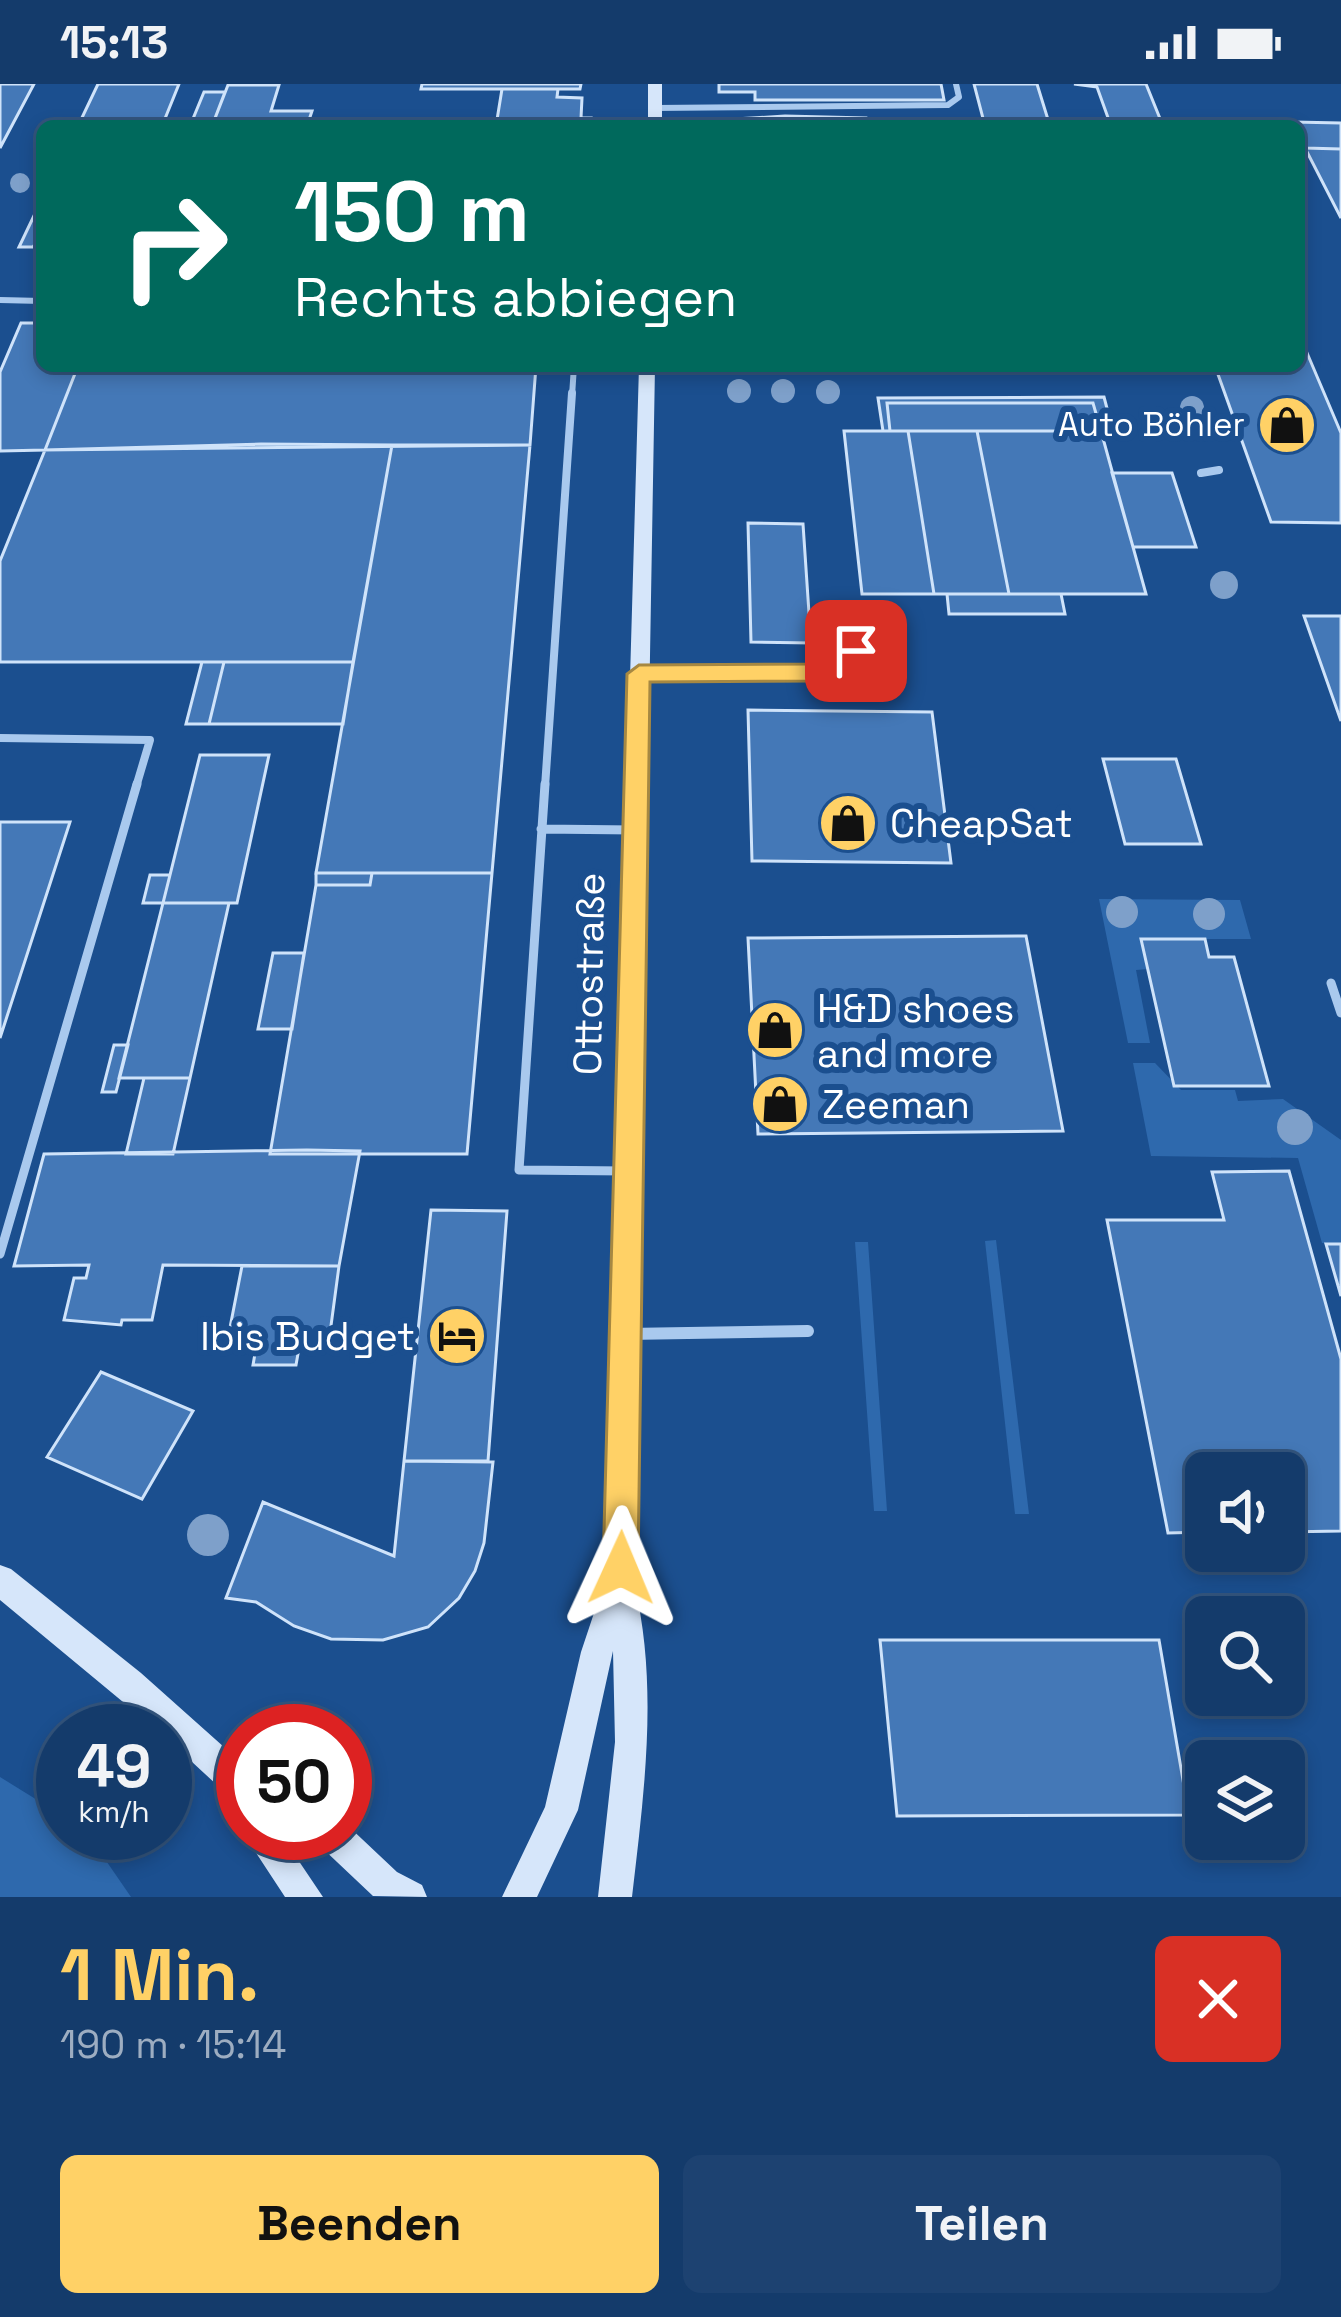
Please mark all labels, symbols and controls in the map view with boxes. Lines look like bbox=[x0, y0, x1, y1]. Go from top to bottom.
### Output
text: 15:13 bbox=[60, 14, 168, 71]
text: 150 m bbox=[294, 158, 530, 266]
icon: right bbox=[96, 168, 252, 324]
text: Rechts abbiegen bbox=[294, 263, 737, 332]
shop icon: Auto Böhler bbox=[1256, 394, 1318, 456]
place label: Auto Böhler bbox=[1058, 404, 1245, 446]
pin bbox=[805, 600, 907, 702]
icon: arrive bbox=[823, 618, 889, 684]
shop icon: CheapSat bbox=[817, 792, 879, 854]
place label: CheapSat bbox=[890, 799, 1073, 848]
street label: Ottostraße bbox=[563, 872, 615, 1076]
place label: H&D shoes and more bbox=[817, 984, 1014, 1078]
shop icon: H&D shoes and more bbox=[744, 999, 806, 1061]
shop icon: Zeeman bbox=[749, 1073, 811, 1135]
place label: Zeeman bbox=[822, 1080, 970, 1129]
hotel icon: Ibis Budget bbox=[426, 1305, 488, 1367]
place label: Ibis Budget bbox=[200, 1312, 415, 1361]
map controls bbox=[1185, 1452, 1305, 1860]
button: sound bbox=[1185, 1452, 1305, 1572]
position arrow bbox=[558, 1505, 684, 1631]
button: search bbox=[1185, 1596, 1305, 1716]
speed limit sign: 50 bbox=[216, 1704, 372, 1860]
text: 49 bbox=[76, 1728, 152, 1805]
button: layers bbox=[1185, 1740, 1305, 1860]
text: km/h bbox=[78, 1792, 150, 1831]
text: 1 Min. bbox=[60, 1929, 259, 2021]
button: close bbox=[1155, 1936, 1281, 2062]
text: 190 m · 15:14 bbox=[60, 2020, 286, 2069]
button: Beenden bbox=[60, 2155, 659, 2293]
button: Teilen bbox=[683, 2155, 1281, 2293]

